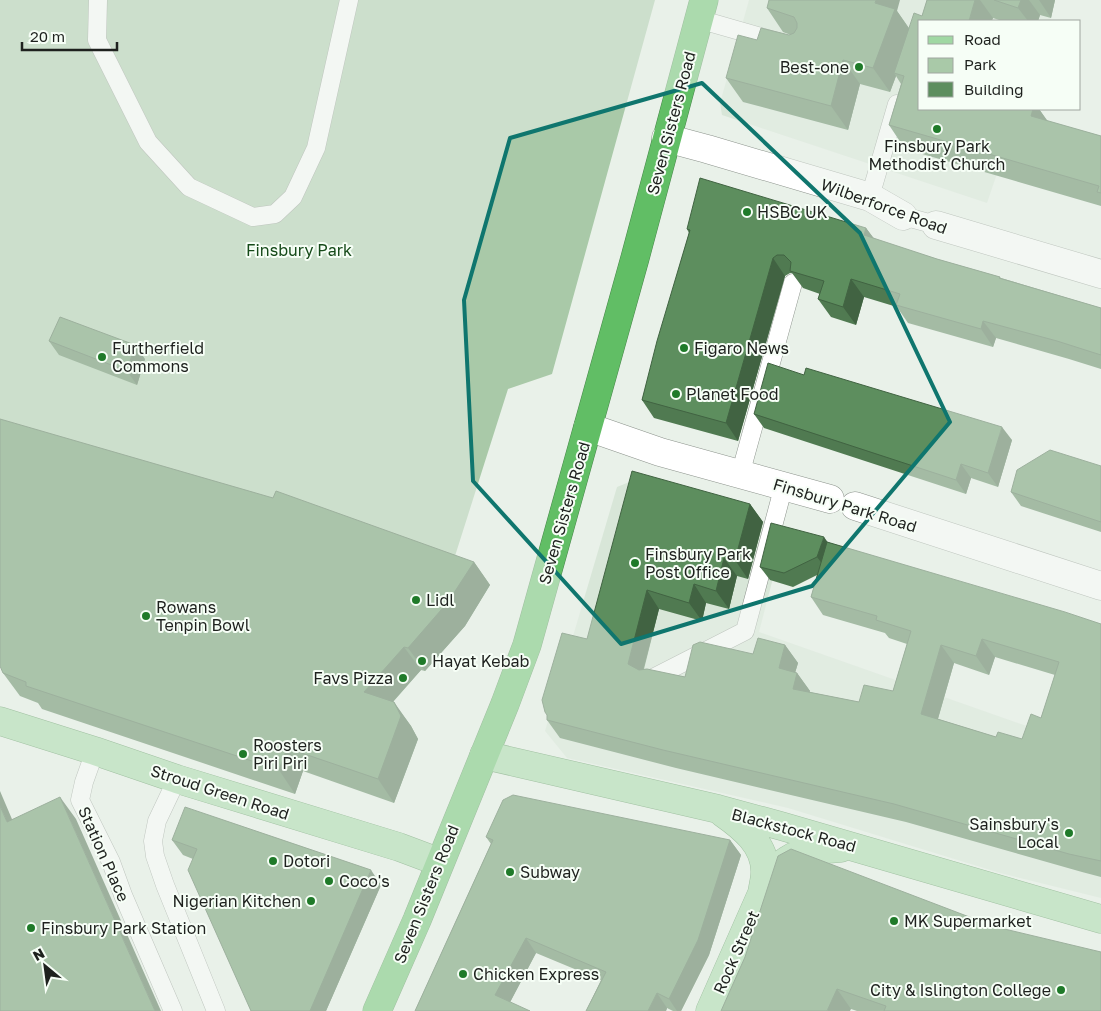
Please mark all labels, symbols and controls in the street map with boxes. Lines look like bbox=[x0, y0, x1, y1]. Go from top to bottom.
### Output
scale bar bbox=[22, 20, 118, 52]
legend bbox=[918, 20, 1081, 110]
text: 20 m bbox=[30, 27, 65, 45]
text: Road bbox=[964, 30, 1001, 48]
street label: Seven Sisters Road bbox=[642, 49, 700, 197]
text: Park bbox=[964, 55, 997, 73]
place label: Best-one bbox=[780, 57, 849, 77]
marker: Best-one bbox=[853, 61, 865, 73]
text: Building bbox=[964, 80, 1024, 98]
marker: Finsbury Park Methodist Church bbox=[931, 123, 943, 135]
place label: Finsbury Park Methodist Church bbox=[869, 136, 1005, 174]
street label: Wilberforce Road bbox=[818, 174, 950, 238]
place label: HSBC UK bbox=[757, 202, 828, 222]
marker: HSBC UK bbox=[741, 206, 753, 218]
park label: Finsbury Park bbox=[246, 240, 352, 260]
place label: Furtherfield Commons bbox=[112, 338, 204, 376]
place label: Figaro News bbox=[694, 338, 789, 358]
marker: Figaro News bbox=[678, 342, 690, 354]
marker: Furtherfield Commons bbox=[96, 351, 108, 363]
place label: Planet Food bbox=[686, 384, 779, 404]
marker: Planet Food bbox=[670, 388, 682, 400]
street label: Seven Sisters Road bbox=[534, 439, 594, 587]
street label: Finsbury Park Road bbox=[771, 474, 919, 536]
place label: Finsbury Park Post Office bbox=[645, 544, 751, 582]
marker: Finsbury Park Post Office bbox=[629, 557, 641, 569]
place label: Lidl bbox=[426, 590, 454, 610]
marker: Lidl bbox=[410, 594, 422, 606]
place label: Rowans Tenpin Bowl bbox=[156, 597, 250, 635]
marker: Rowans Tenpin Bowl bbox=[140, 610, 152, 622]
place label: Hayat Kebab bbox=[432, 651, 530, 671]
marker: Hayat Kebab bbox=[416, 655, 428, 667]
place label: Favs Pizza bbox=[313, 668, 393, 688]
marker: Favs Pizza bbox=[397, 672, 409, 684]
place label: Roosters Piri Piri bbox=[253, 735, 322, 773]
marker: Roosters Piri Piri bbox=[237, 748, 249, 760]
street label: Stroud Green Road bbox=[148, 760, 292, 824]
street label: Station Place bbox=[74, 803, 134, 905]
street label: Blackstock Road bbox=[730, 804, 858, 856]
place label: Sainsbury's Local bbox=[969, 814, 1059, 852]
street label: Seven Sisters Road bbox=[389, 822, 463, 966]
marker: Sainsbury's Local bbox=[1063, 827, 1075, 839]
place label: Dotori bbox=[283, 851, 330, 871]
marker: Dotori bbox=[267, 855, 279, 867]
place label: Subway bbox=[520, 862, 580, 882]
marker: Subway bbox=[504, 866, 516, 878]
place label: Coco's bbox=[339, 871, 390, 891]
marker: Coco's bbox=[323, 875, 335, 887]
place label: Nigerian Kitchen bbox=[173, 891, 301, 911]
marker: Nigerian Kitchen bbox=[305, 895, 317, 907]
street label: Rock Street bbox=[709, 907, 763, 997]
place label: MK Supermarket bbox=[904, 911, 1032, 931]
marker: MK Supermarket bbox=[888, 915, 900, 927]
place label: Finsbury Park Station bbox=[41, 918, 206, 938]
marker: Finsbury Park Station bbox=[25, 922, 37, 934]
north arrow bbox=[20, 941, 70, 991]
text: N bbox=[30, 944, 47, 964]
place label: Chicken Express bbox=[473, 964, 599, 984]
marker: Chicken Express bbox=[457, 968, 469, 980]
place label: City & Islington College bbox=[870, 980, 1051, 1000]
marker: City & Islington College bbox=[1055, 984, 1067, 996]

